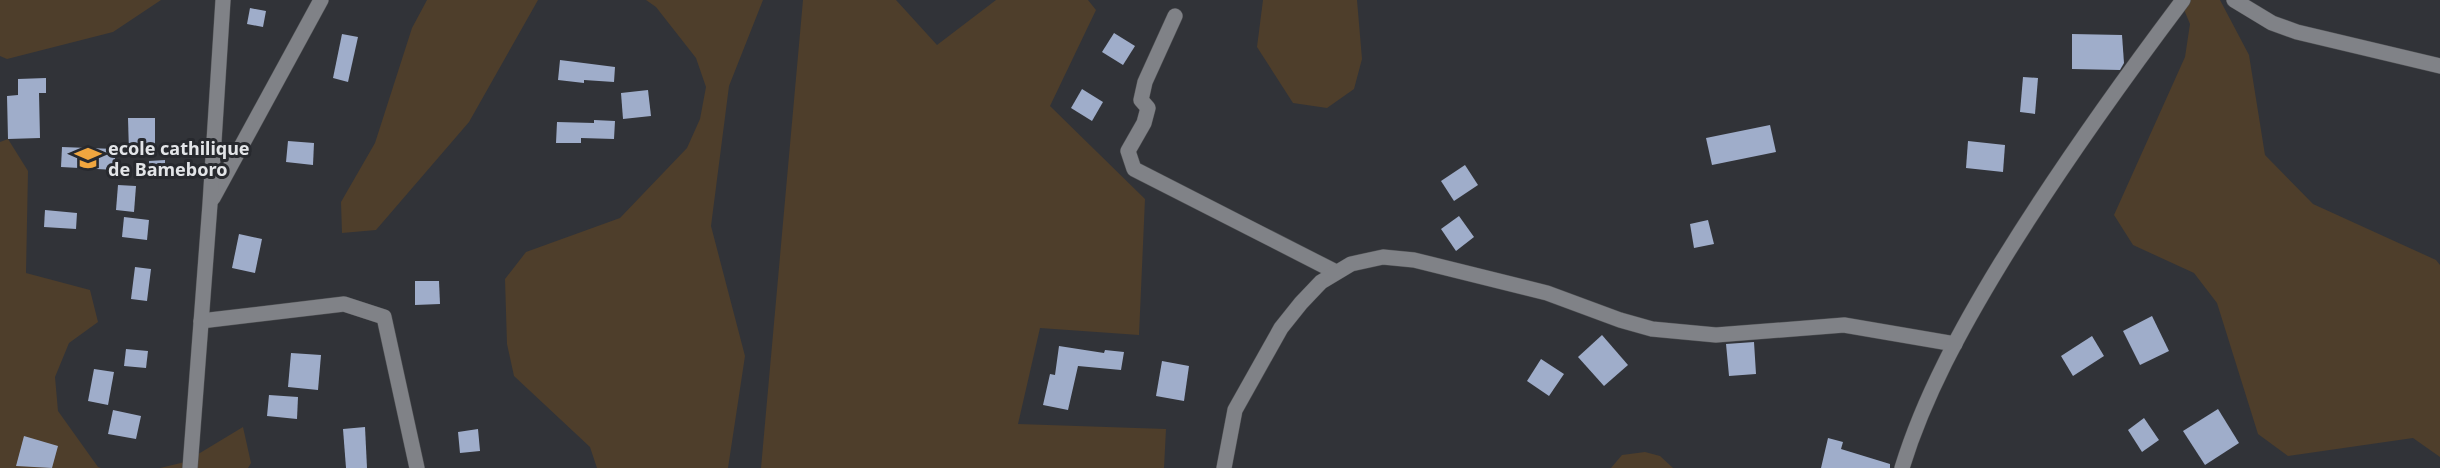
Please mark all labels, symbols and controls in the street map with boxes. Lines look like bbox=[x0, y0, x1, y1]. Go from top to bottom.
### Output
place label: ecole cathilique de Bameboro bbox=[108, 136, 250, 181]
school or university icon: ecole cathilique de Bameboro bbox=[73, 143, 103, 173]

